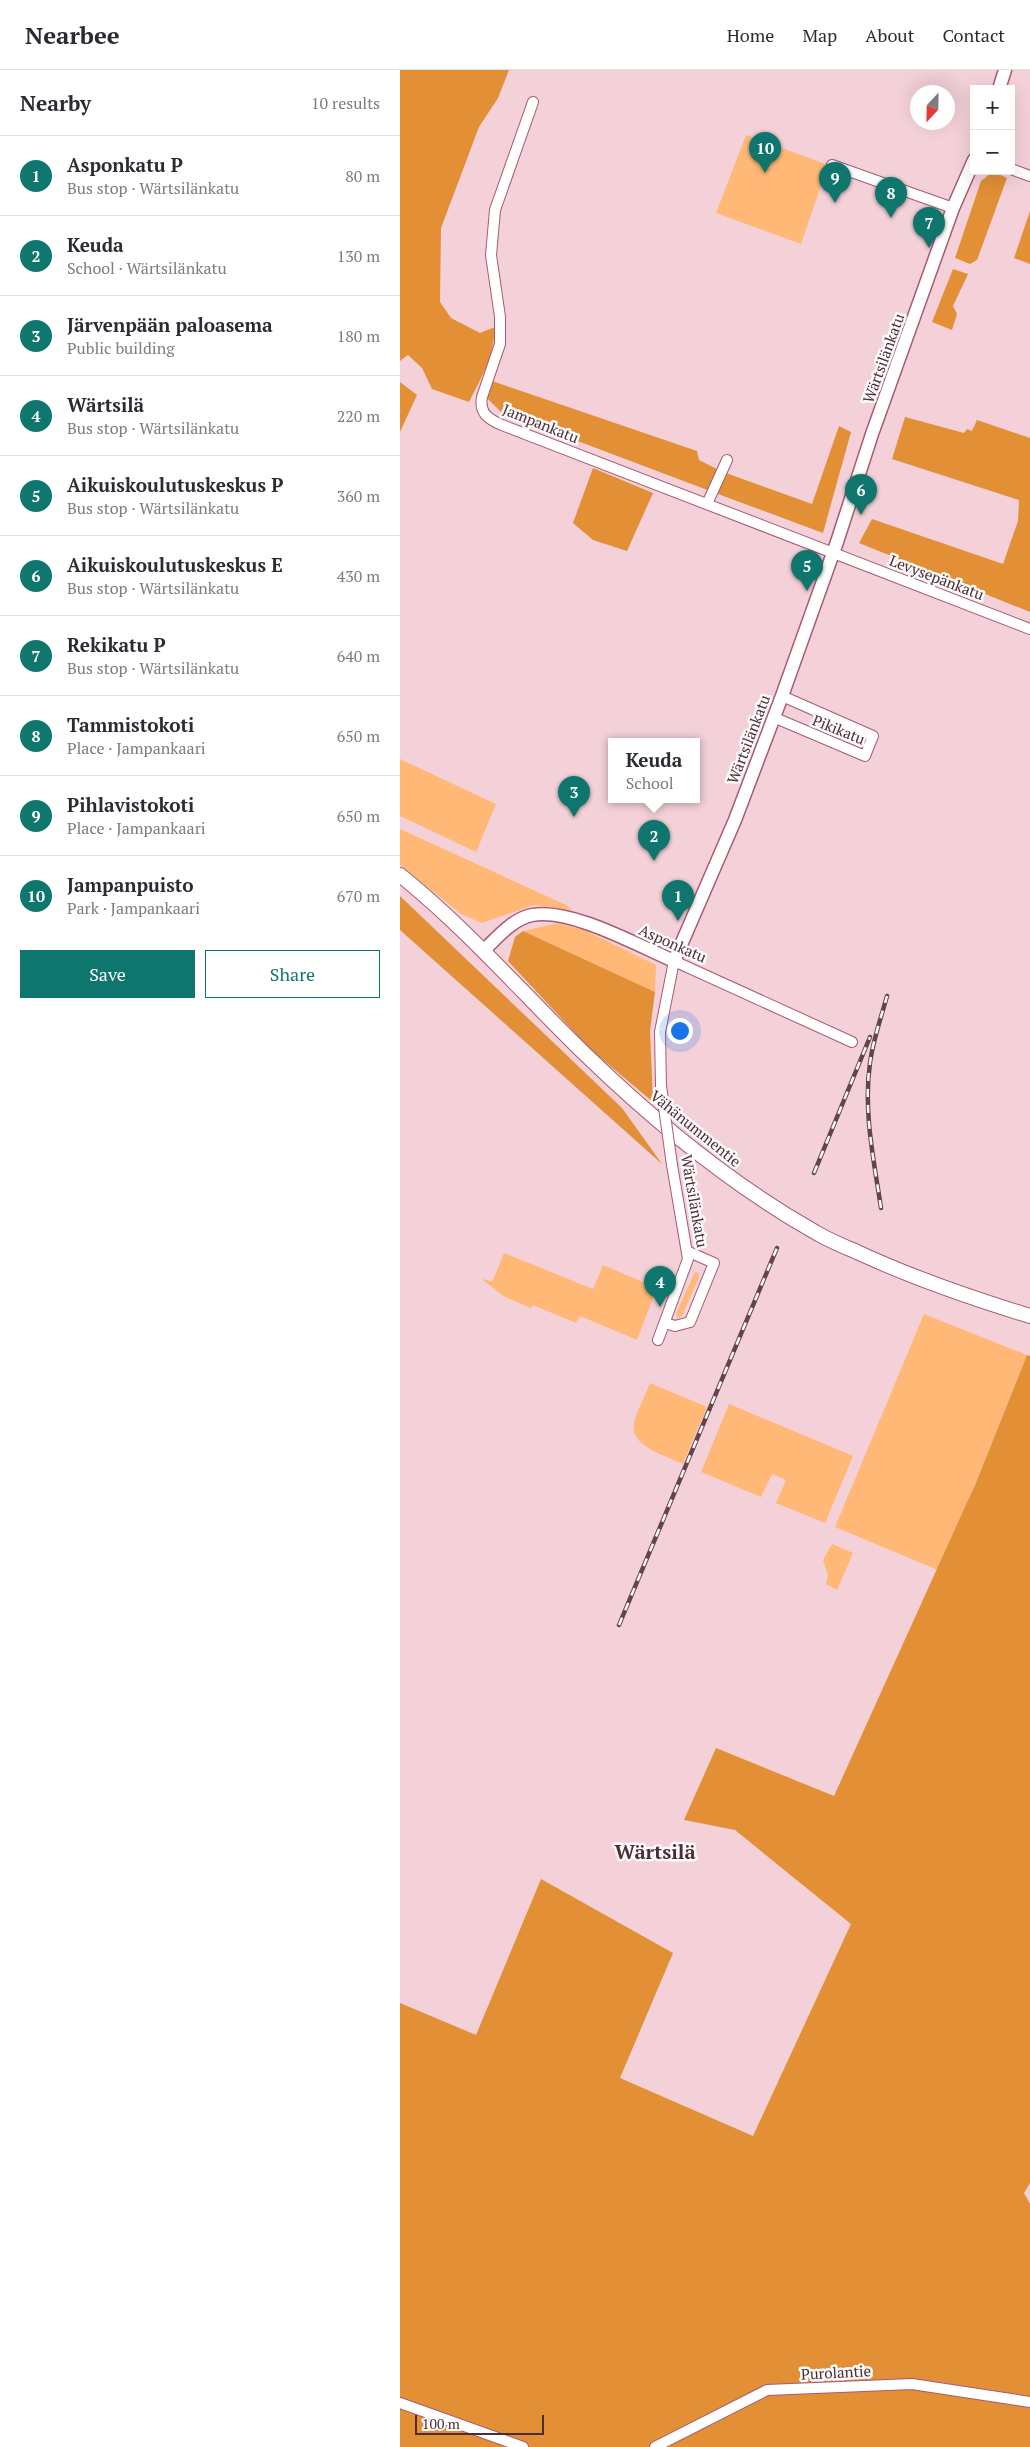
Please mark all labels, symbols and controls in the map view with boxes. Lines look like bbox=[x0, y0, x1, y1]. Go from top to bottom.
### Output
text: Nearbee bbox=[25, 19, 120, 51]
text: Home bbox=[727, 23, 774, 47]
text: Map bbox=[802, 23, 837, 47]
text: About bbox=[865, 23, 914, 47]
text: Contact bbox=[942, 23, 1005, 47]
north arrow bbox=[910, 85, 955, 130]
map controls bbox=[970, 85, 1015, 175]
button: + bbox=[970, 85, 1015, 130]
text: Nearby bbox=[20, 89, 91, 117]
text: 10 results bbox=[311, 92, 380, 114]
button: − bbox=[970, 130, 1015, 175]
pin: 10 bbox=[749, 132, 781, 173]
text: Asponkatu P bbox=[67, 152, 183, 177]
pin: 9 bbox=[819, 162, 851, 203]
text: 1 bbox=[31, 165, 41, 187]
text: 80 m bbox=[345, 165, 380, 187]
text: Bus stop · Wärtsilänkatu bbox=[67, 177, 239, 199]
pin: 8 bbox=[875, 177, 907, 218]
pin: 7 bbox=[913, 207, 945, 248]
text: Keuda bbox=[67, 232, 124, 257]
text: 2 bbox=[31, 245, 41, 267]
text: 130 m bbox=[337, 245, 380, 267]
text: School · Wärtsilänkatu bbox=[67, 257, 227, 279]
street label: Wärtsilänkatu bbox=[858, 310, 909, 406]
text: Järvenpään paloasema bbox=[67, 312, 273, 337]
text: 3 bbox=[31, 325, 41, 347]
text: 180 m bbox=[337, 325, 380, 347]
text: Public building bbox=[67, 337, 175, 359]
text: Wärtsilä bbox=[67, 392, 144, 417]
street label: Jampankatu bbox=[500, 399, 582, 447]
text: 4 bbox=[31, 405, 41, 427]
text: 220 m bbox=[337, 405, 380, 427]
text: Bus stop · Wärtsilänkatu bbox=[67, 417, 239, 439]
text: Aikuiskoulutuskeskus P bbox=[67, 472, 283, 497]
pin: 6 bbox=[845, 474, 877, 515]
text: 5 bbox=[31, 485, 41, 507]
text: 360 m bbox=[337, 485, 380, 507]
text: Bus stop · Wärtsilänkatu bbox=[67, 497, 239, 519]
pin: 5 bbox=[791, 550, 823, 591]
street label: Levysepänkatu bbox=[887, 550, 987, 604]
text: Aikuiskoulutuskeskus E bbox=[67, 552, 283, 577]
text: 6 bbox=[31, 565, 41, 587]
text: 430 m bbox=[337, 565, 380, 587]
text: Bus stop · Wärtsilänkatu bbox=[67, 577, 239, 599]
text: Rekikatu P bbox=[67, 632, 166, 657]
text: 7 bbox=[31, 645, 41, 667]
text: 640 m bbox=[337, 645, 380, 667]
text: Bus stop · Wärtsilänkatu bbox=[67, 657, 239, 679]
street label: Wärtsilänkatu bbox=[722, 691, 774, 786]
street label: Pikikatu bbox=[810, 709, 869, 749]
text: Tammistokoti bbox=[67, 712, 194, 737]
text: 8 bbox=[31, 725, 41, 747]
text: 650 m bbox=[337, 725, 380, 747]
text: Place · Jampankaari bbox=[67, 737, 206, 759]
popup bbox=[608, 738, 700, 803]
text: Keuda bbox=[626, 747, 682, 772]
text: School bbox=[626, 772, 674, 794]
pin: 3 bbox=[558, 776, 590, 817]
text: Pihlavistokoti bbox=[67, 792, 194, 817]
text: 9 bbox=[31, 805, 41, 827]
text: 650 m bbox=[337, 805, 380, 827]
text: Place · Jampankaari bbox=[67, 817, 206, 839]
pin: 2 bbox=[638, 820, 670, 861]
text: Jampanpuisto bbox=[67, 872, 194, 897]
pin: 1 bbox=[662, 880, 694, 921]
text: 10 bbox=[27, 885, 45, 907]
text: 670 m bbox=[337, 885, 380, 907]
text: Park · Jampankaari bbox=[67, 897, 200, 919]
street label: Asponkatu bbox=[636, 919, 710, 967]
button: Save bbox=[20, 950, 195, 998]
button: Share bbox=[205, 950, 380, 998]
your location bbox=[667, 1018, 693, 1044]
street label: Vähänummentie bbox=[647, 1085, 745, 1171]
street label: Wärtsilänkatu bbox=[677, 1153, 713, 1249]
pin: 4 bbox=[644, 1266, 676, 1307]
district label: Wärtsilä bbox=[614, 1838, 696, 1865]
street label: Purolantie bbox=[800, 2360, 872, 2384]
scale bar bbox=[415, 2412, 544, 2435]
text: 100 m bbox=[422, 2414, 460, 2433]

